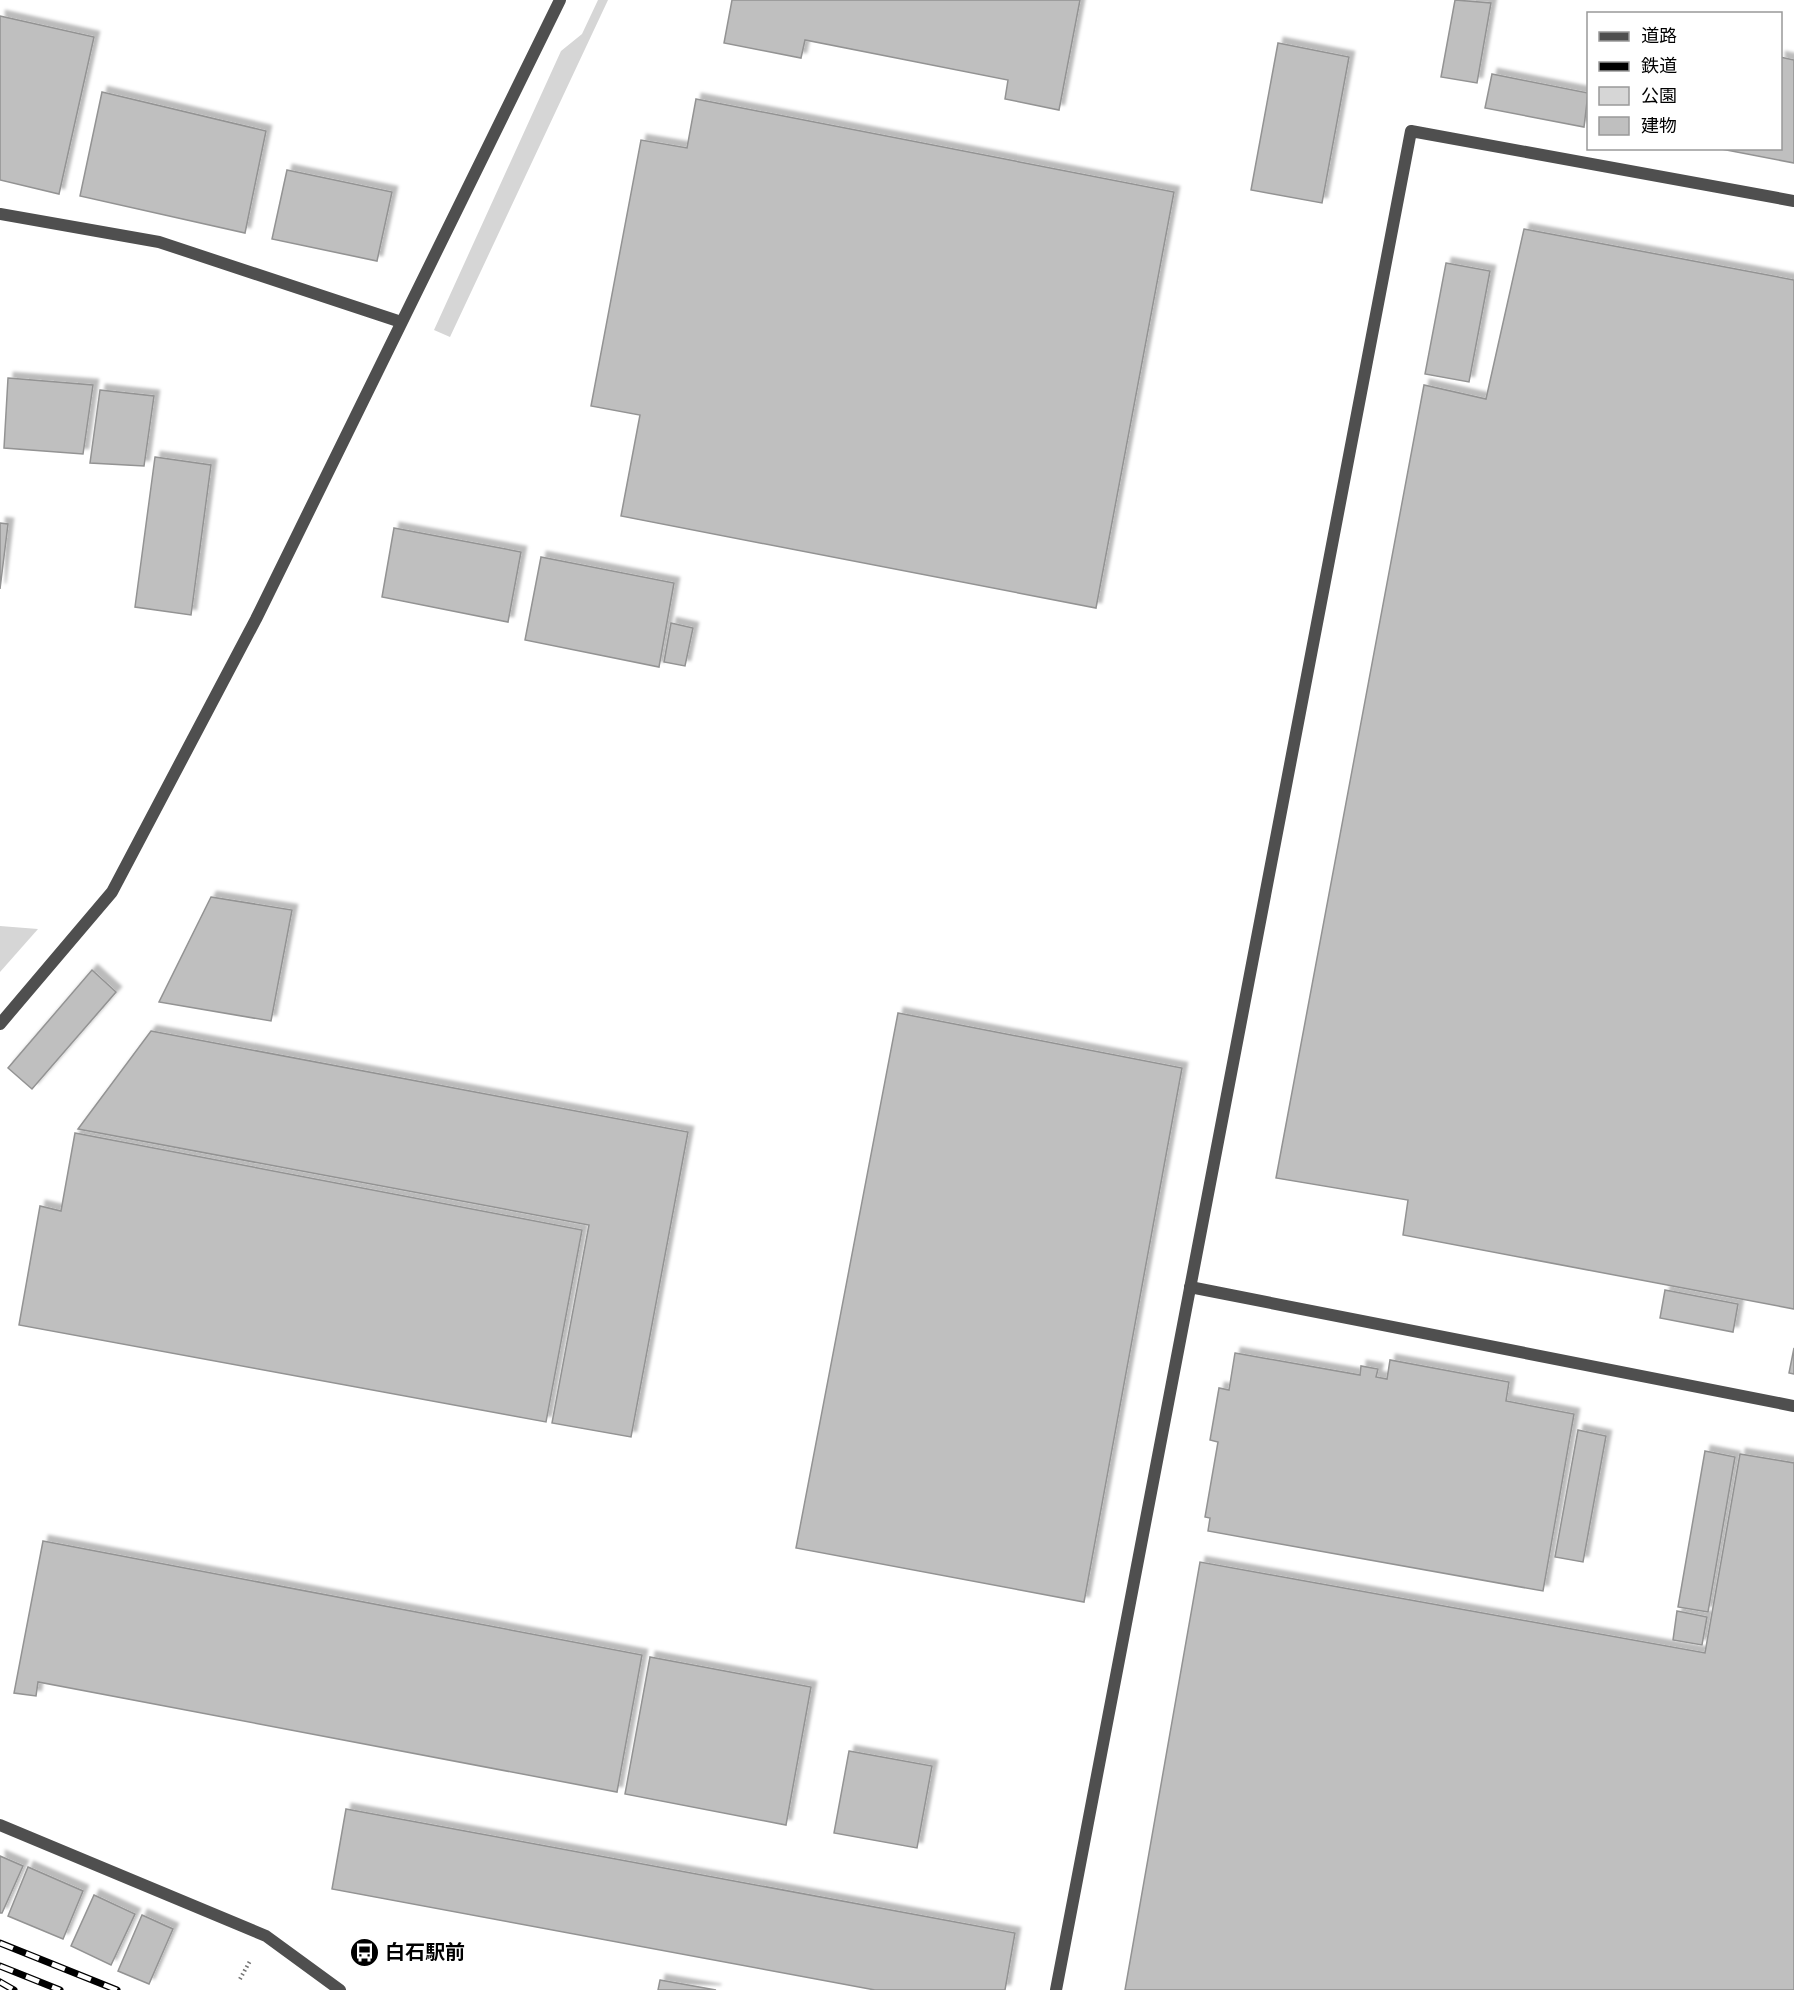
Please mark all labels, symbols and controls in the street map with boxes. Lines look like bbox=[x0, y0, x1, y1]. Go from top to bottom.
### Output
legend bbox=[1587, 12, 1782, 150]
text: 道路 bbox=[1641, 24, 1677, 48]
text: 鉄道 bbox=[1641, 54, 1677, 78]
text: 公園 bbox=[1641, 84, 1677, 108]
text: 建物 bbox=[1641, 114, 1677, 138]
bus stop icon: 白石駅前 bbox=[348, 1936, 380, 1968]
place label: 白石駅前 bbox=[385, 1939, 465, 1966]

